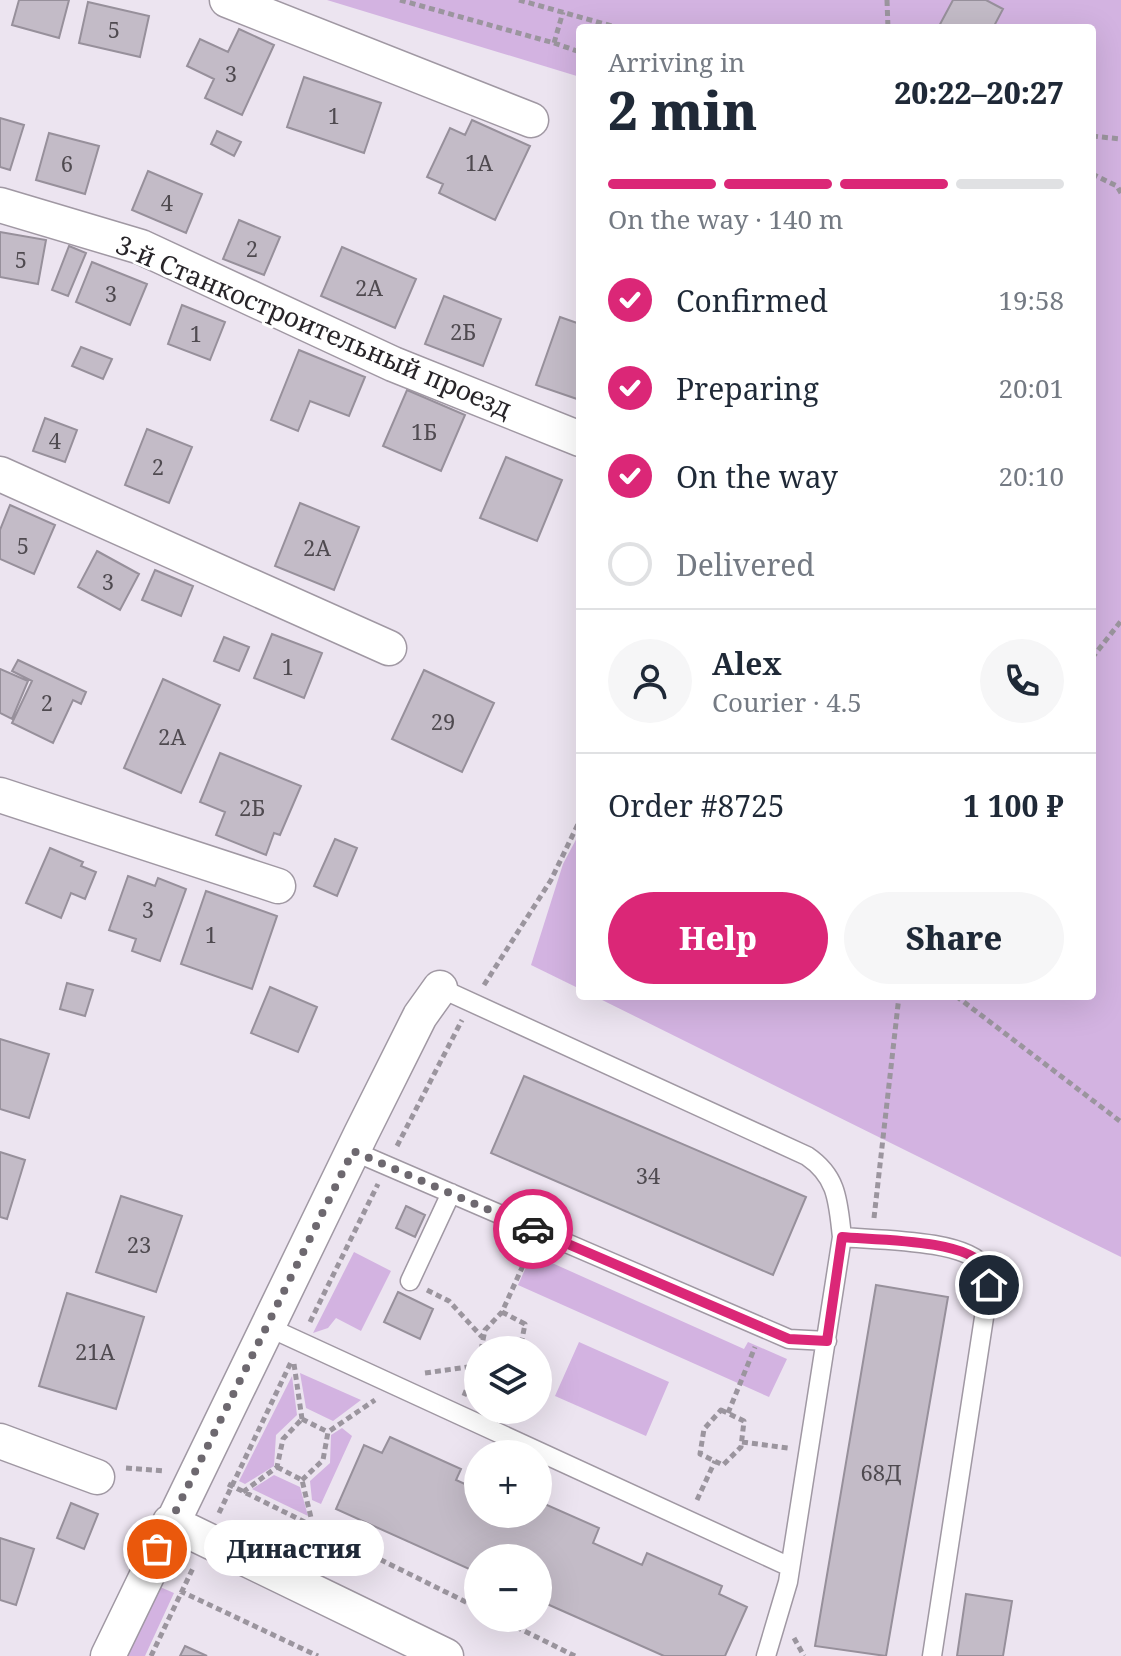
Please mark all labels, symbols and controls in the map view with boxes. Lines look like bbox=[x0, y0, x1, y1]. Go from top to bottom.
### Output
house number: 5 bbox=[108, 14, 120, 44]
text: Arriving in bbox=[608, 44, 745, 80]
house number: 3 bbox=[225, 58, 237, 88]
text: 20:22–20:27 bbox=[894, 72, 1064, 113]
text: 2 min bbox=[608, 74, 757, 145]
house number: 1 bbox=[328, 100, 340, 130]
house number: 1А bbox=[465, 147, 493, 177]
house number: 6 bbox=[61, 148, 73, 178]
house number: 4 bbox=[161, 187, 173, 217]
text: On the way · 140 m bbox=[608, 201, 843, 237]
street label: 3-й Станкостроительный проезд bbox=[111, 226, 517, 426]
house number: 2 bbox=[246, 233, 258, 263]
house number: 5 bbox=[15, 244, 27, 274]
house number: 2А bbox=[355, 272, 383, 302]
house number: 3 bbox=[105, 278, 117, 308]
icon: check bbox=[608, 278, 652, 322]
text: Confirmed bbox=[676, 280, 828, 321]
text: 19:58 bbox=[998, 282, 1064, 318]
house number: 2Б bbox=[450, 316, 476, 346]
house number: 1 bbox=[190, 318, 202, 348]
icon: check bbox=[608, 366, 652, 410]
text: Preparing bbox=[676, 368, 819, 409]
text: 20:01 bbox=[998, 370, 1064, 406]
house number: 1Б bbox=[411, 416, 437, 446]
house number: 4 bbox=[49, 425, 61, 455]
house number: 2 bbox=[152, 451, 164, 481]
icon: check bbox=[608, 454, 652, 498]
text: On the way bbox=[676, 456, 838, 497]
text: 20:10 bbox=[998, 458, 1064, 494]
house number: 5 bbox=[17, 530, 29, 560]
house number: 2А bbox=[303, 532, 331, 562]
text: Delivered bbox=[676, 544, 815, 585]
house number: 3 bbox=[102, 566, 114, 596]
button: person bbox=[608, 639, 692, 723]
button: phone bbox=[980, 639, 1064, 723]
text: Alex bbox=[712, 643, 782, 684]
house number: 1 bbox=[282, 651, 294, 681]
text: Courier · 4.5 bbox=[712, 684, 862, 720]
house number: 2 bbox=[41, 687, 53, 717]
house number: 29 bbox=[431, 706, 455, 736]
house number: 2А bbox=[158, 721, 186, 751]
text: Order #8725 bbox=[608, 785, 785, 826]
text: 1 100 ₽ bbox=[963, 785, 1064, 826]
house number: 2Б bbox=[239, 792, 265, 822]
button: Help bbox=[608, 892, 828, 984]
button: Share bbox=[844, 892, 1064, 984]
house number: 3 bbox=[142, 894, 154, 924]
house number: 1 bbox=[205, 919, 217, 949]
house number: 34 bbox=[636, 1160, 660, 1190]
courier bbox=[493, 1189, 573, 1269]
icon: car bbox=[511, 1207, 555, 1251]
house number: 23 bbox=[127, 1229, 151, 1259]
pin bbox=[955, 1251, 1023, 1319]
icon: home bbox=[967, 1263, 1011, 1307]
house number: 21А bbox=[75, 1336, 116, 1366]
map controls bbox=[464, 1336, 552, 1632]
button: layers bbox=[464, 1336, 552, 1424]
button: + bbox=[464, 1440, 552, 1528]
house number: 68Д bbox=[861, 1457, 901, 1487]
pin bbox=[123, 1515, 191, 1583]
callout: Династия bbox=[205, 1521, 385, 1577]
icon: bag bbox=[135, 1527, 179, 1571]
text: Династия bbox=[227, 1530, 361, 1566]
button: − bbox=[464, 1544, 552, 1632]

